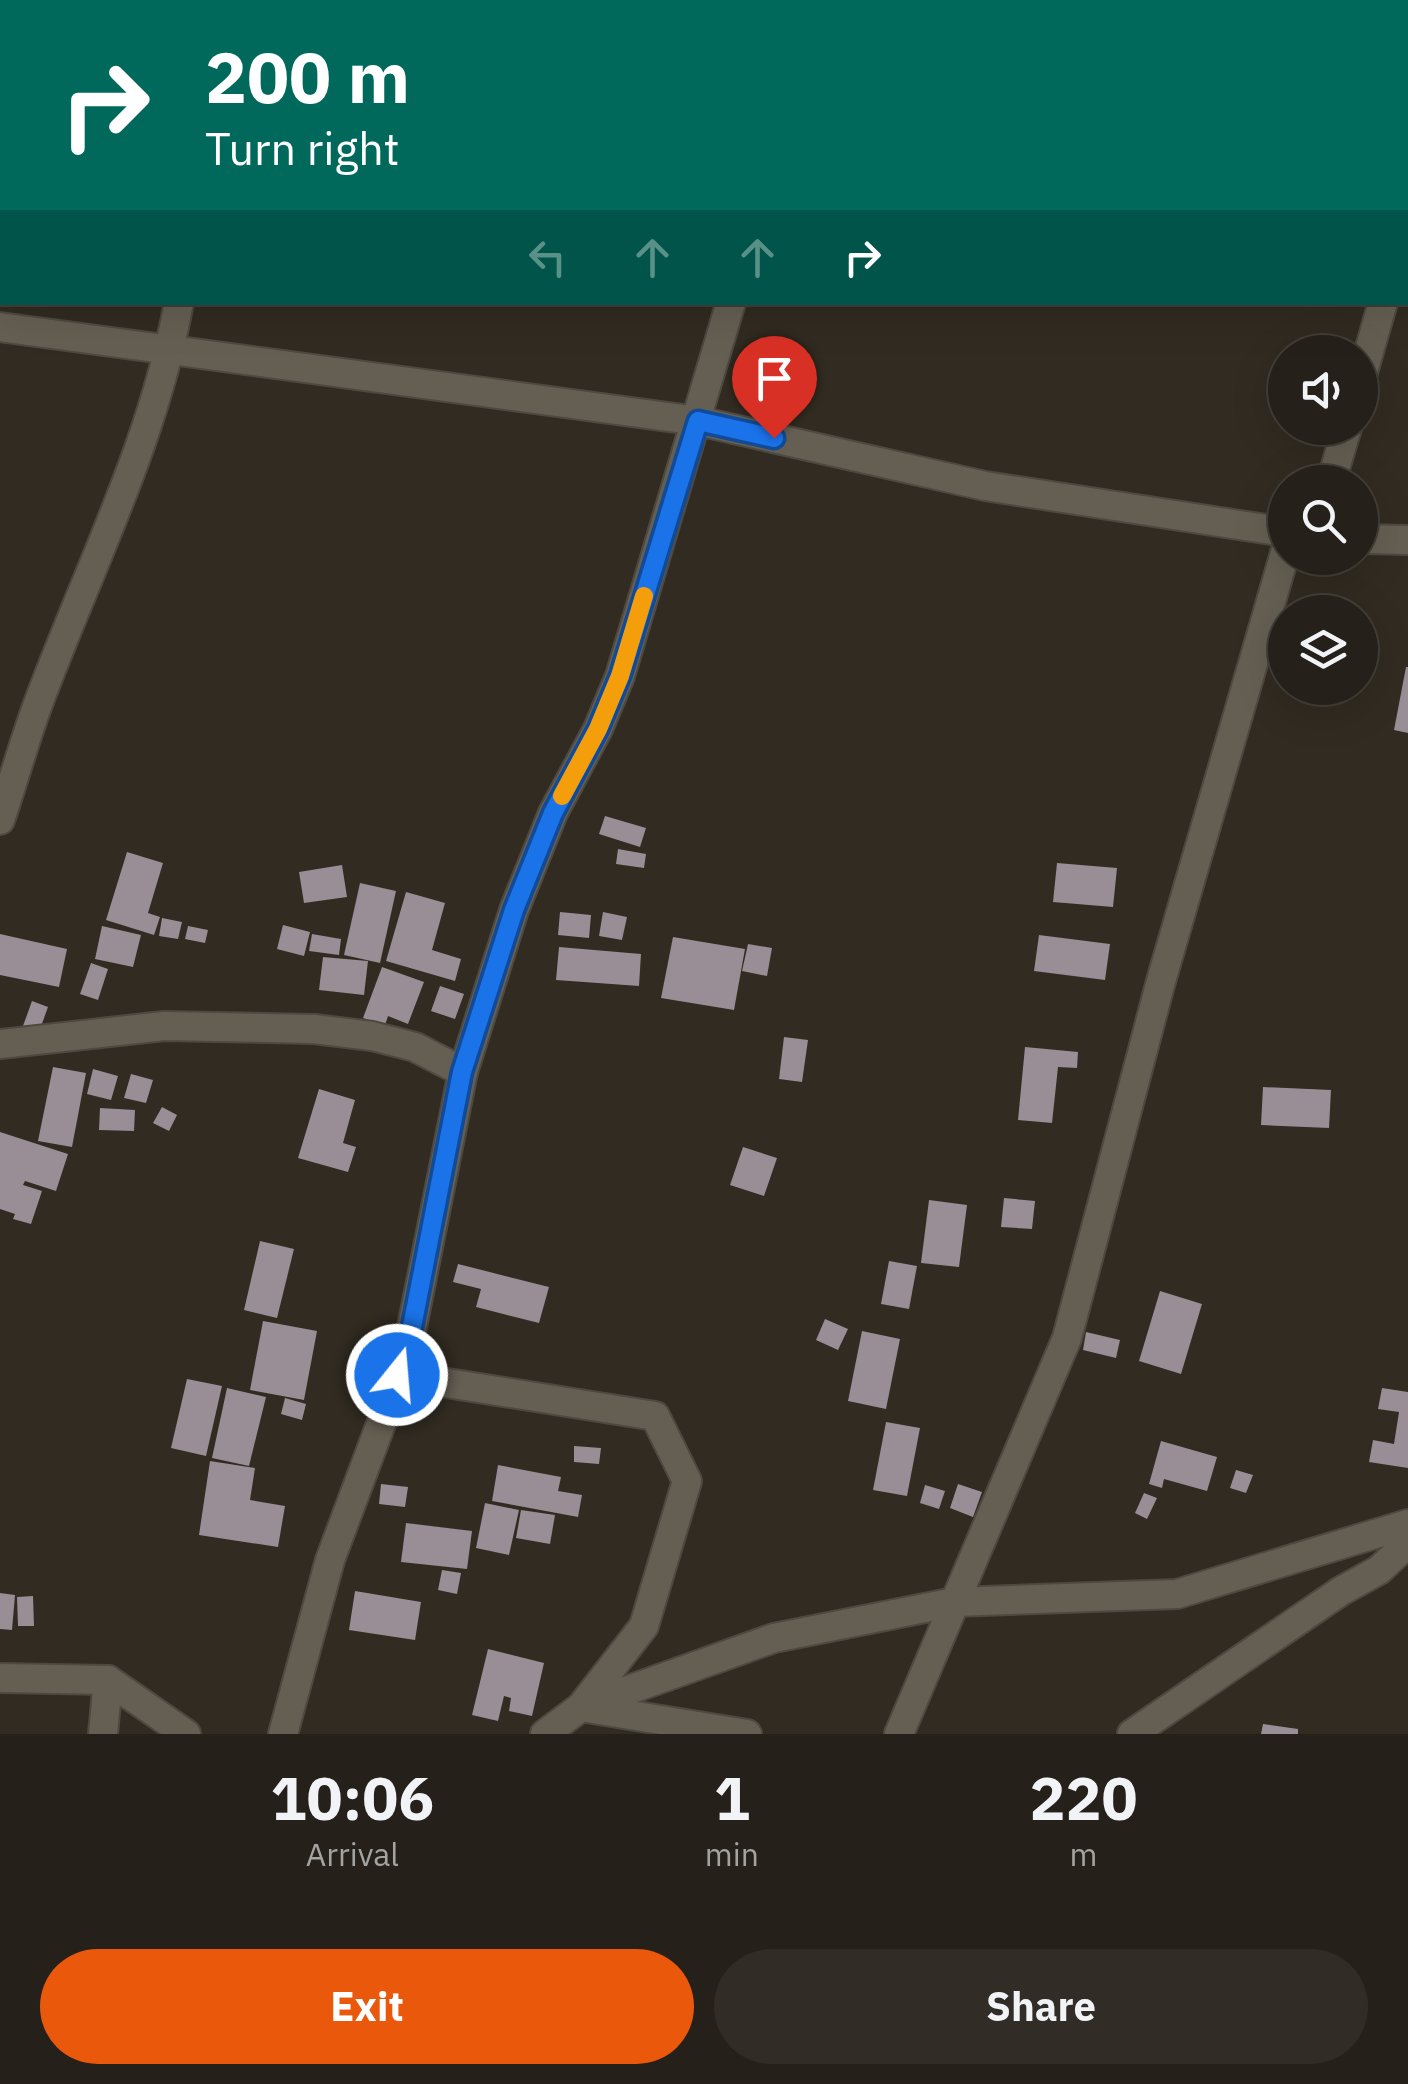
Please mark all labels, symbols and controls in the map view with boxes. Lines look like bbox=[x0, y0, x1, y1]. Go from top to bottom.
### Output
text: 200 m bbox=[205, 31, 410, 122]
icon: right bbox=[40, 40, 170, 170]
text: Turn right bbox=[205, 119, 400, 177]
icon: left bbox=[520, 230, 575, 285]
icon: ahead bbox=[625, 230, 680, 285]
icon: ahead bbox=[730, 230, 785, 285]
icon: right bbox=[835, 230, 890, 285]
map controls bbox=[1268, 335, 1378, 705]
button: sound bbox=[1268, 335, 1378, 445]
pin bbox=[732, 336, 817, 439]
icon: arrive bbox=[747, 351, 802, 406]
button: search bbox=[1268, 465, 1378, 575]
button: layers bbox=[1268, 595, 1378, 705]
position arrow bbox=[345, 1323, 449, 1427]
text: 10:06 bbox=[271, 1758, 434, 1837]
text: 1 bbox=[714, 1758, 750, 1837]
text: 220 bbox=[1029, 1758, 1137, 1837]
text: Arrival bbox=[306, 1833, 399, 1875]
text: min bbox=[705, 1833, 759, 1875]
text: m bbox=[1070, 1833, 1097, 1875]
button: Exit bbox=[40, 1949, 694, 2064]
button: Share bbox=[714, 1949, 1368, 2064]

